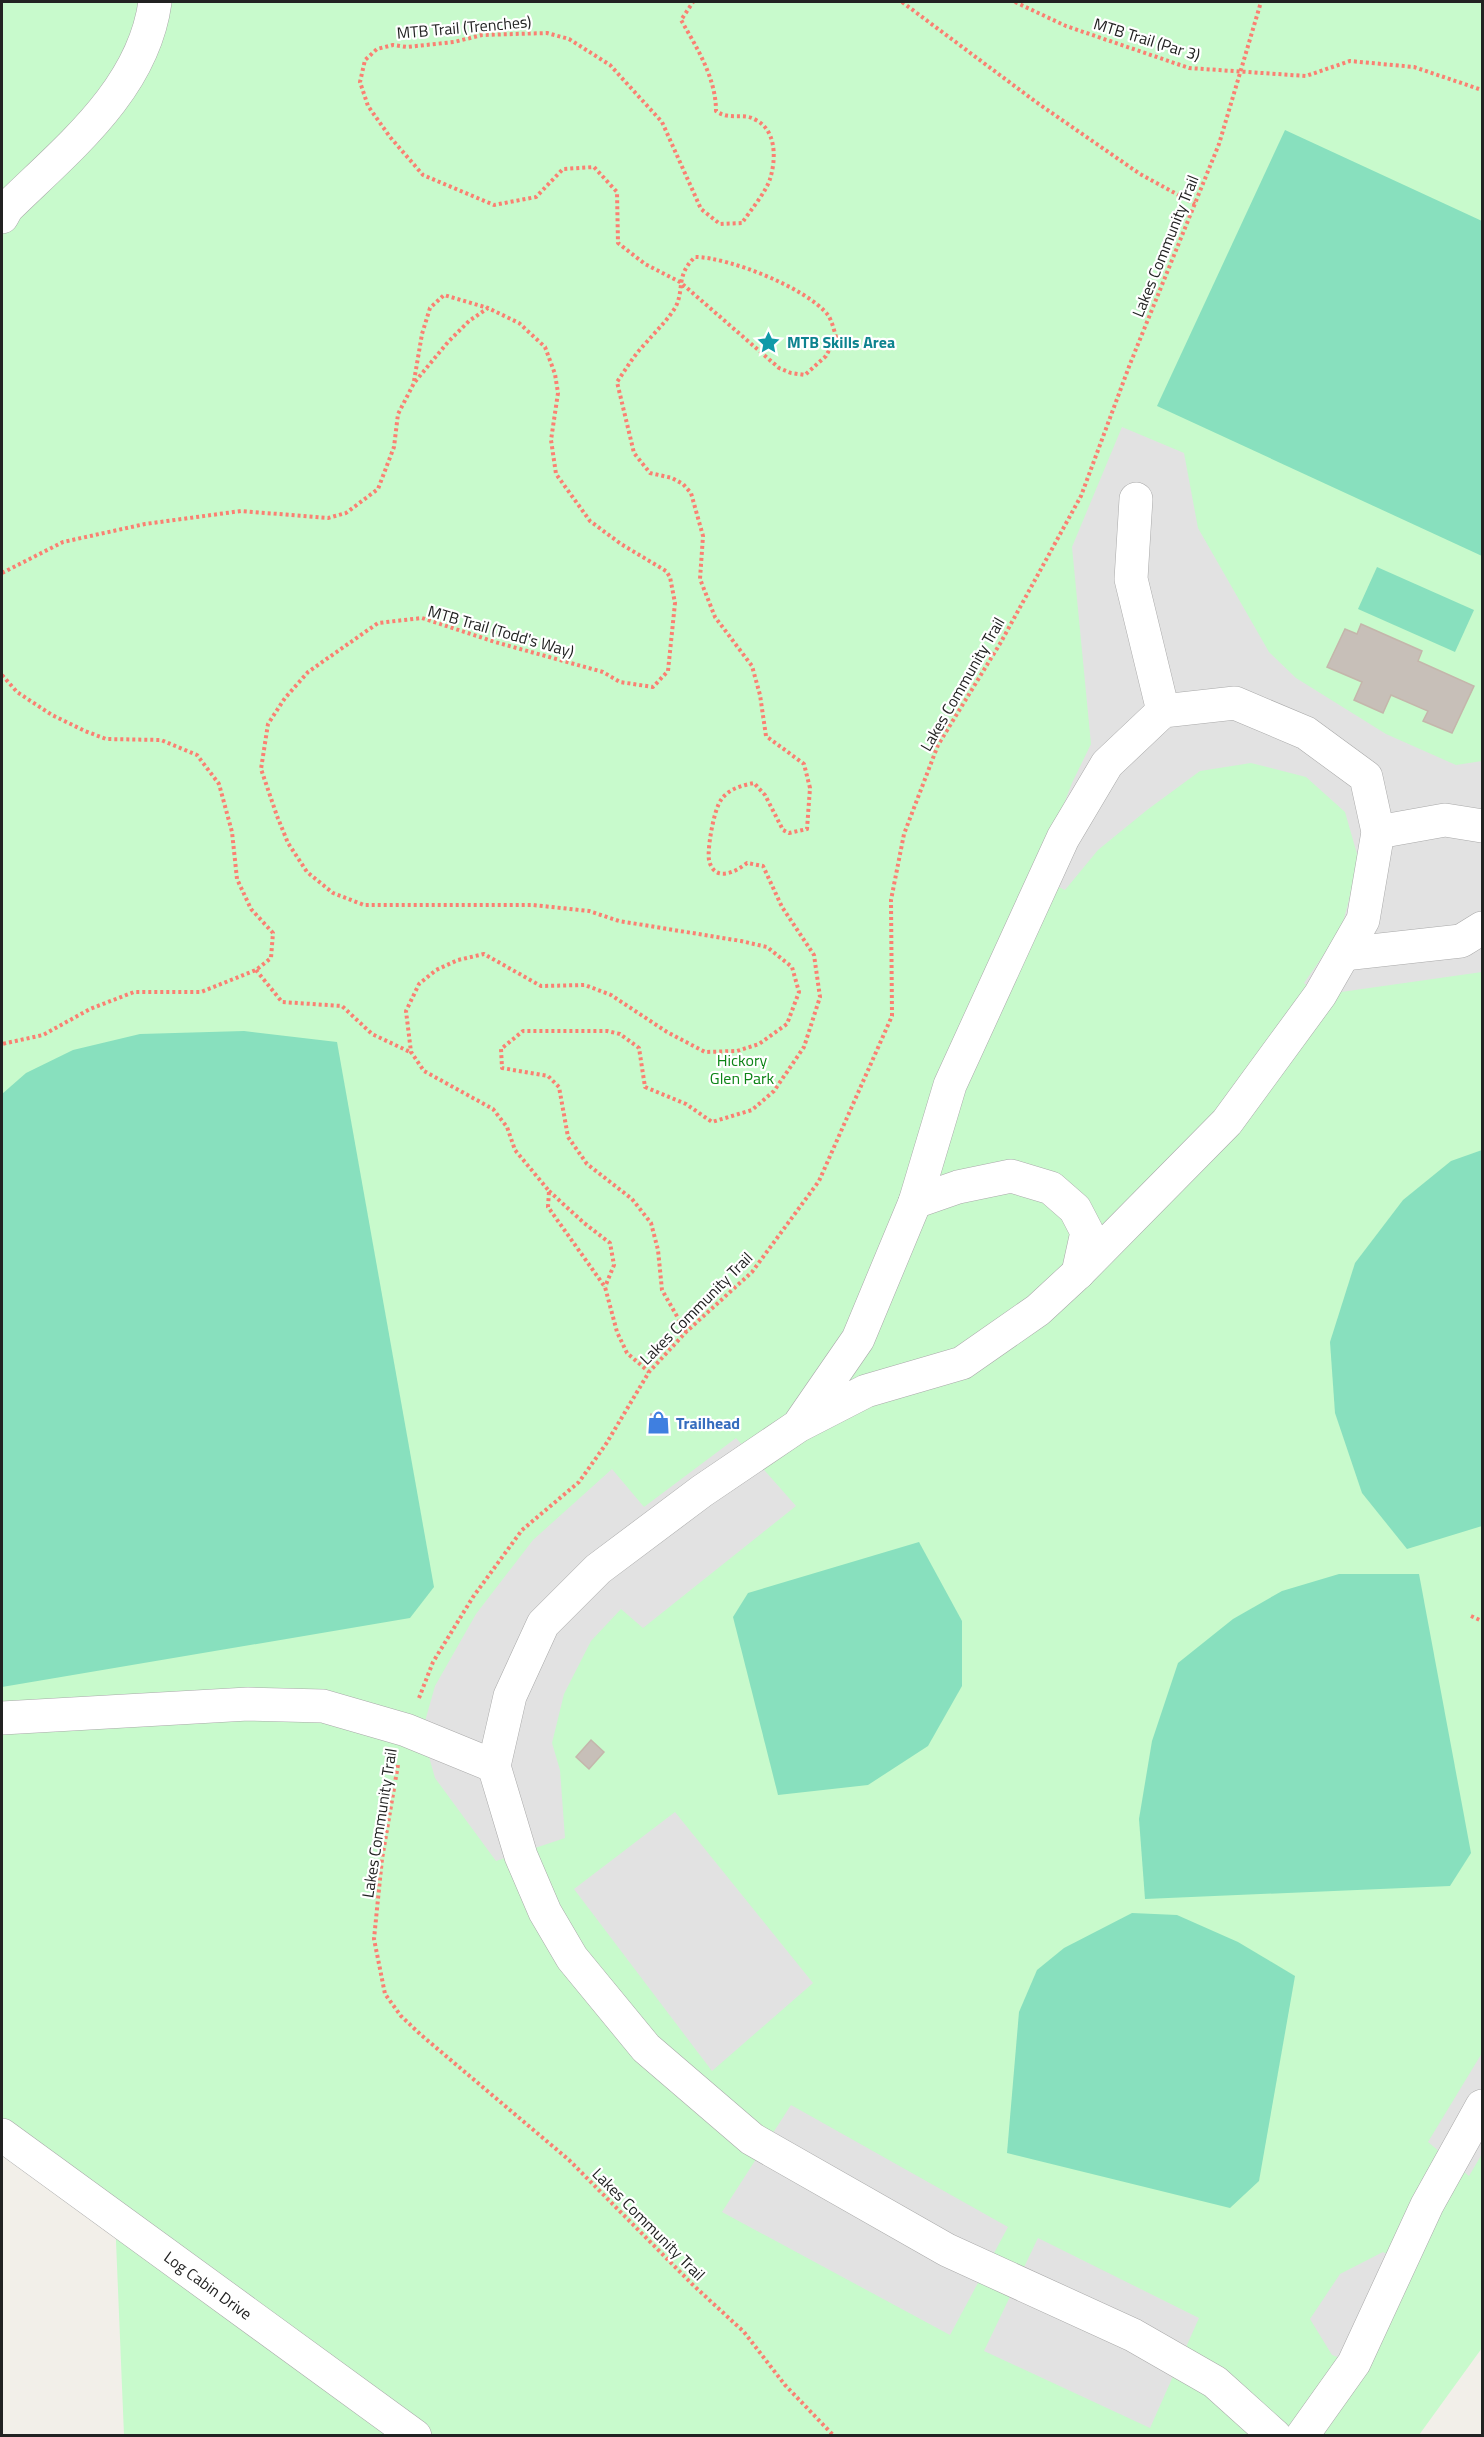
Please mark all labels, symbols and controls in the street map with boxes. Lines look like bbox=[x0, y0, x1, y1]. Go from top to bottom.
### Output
street label: MTB Trail (Trenches) bbox=[396, 9, 532, 45]
street label: MTB Trail (Par 3) bbox=[1091, 11, 1203, 67]
street label: Lakes Community Trail bbox=[1126, 171, 1204, 321]
place icon: MTB Skills Area bbox=[756, 329, 782, 355]
place label: MTB Skills Area bbox=[787, 330, 895, 354]
street label: MTB Trail (Todd's Way) bbox=[425, 599, 577, 663]
street label: Lakes Community Trail bbox=[914, 613, 1010, 755]
park label: Hickory Glen Park bbox=[710, 1048, 775, 1090]
street label: Lakes Community Trail bbox=[634, 1246, 758, 1370]
shop icon: Trailhead bbox=[645, 1410, 671, 1436]
place label: Trailhead bbox=[676, 1411, 740, 1435]
street label: Lakes Community Trail bbox=[355, 1746, 403, 1900]
street label: Lakes Community Trail bbox=[587, 2162, 711, 2286]
street label: Log Cabin Drive bbox=[159, 2245, 257, 2325]

